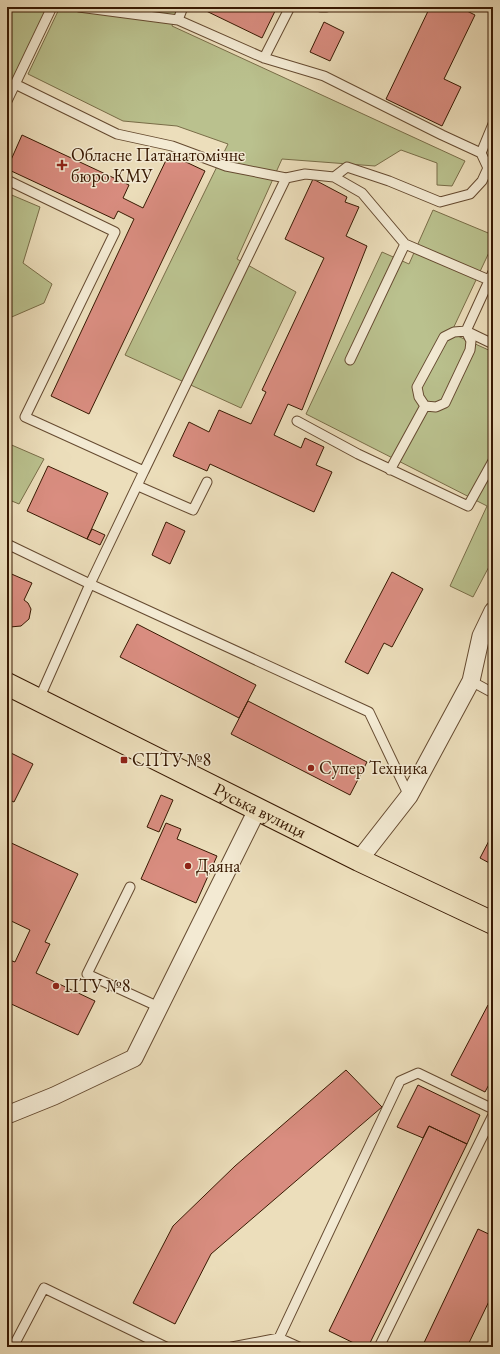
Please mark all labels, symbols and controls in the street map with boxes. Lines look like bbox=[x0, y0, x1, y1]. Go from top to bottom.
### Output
place label: Обласне Патанатомічне бюро КМУ bbox=[71, 143, 245, 187]
marker: Обласне Патанатомічне бюро КМУ bbox=[56, 159, 68, 171]
place label: СПТУ №8 bbox=[132, 748, 211, 771]
marker: СПТУ №8 bbox=[119, 755, 129, 765]
place label: Супер Техника bbox=[319, 756, 429, 779]
marker: Супер Техника bbox=[306, 763, 316, 773]
street label: Руська вулиця bbox=[210, 777, 311, 843]
place label: Даяна bbox=[196, 854, 241, 877]
marker: Даяна bbox=[183, 861, 193, 871]
place label: ПТУ №8 bbox=[64, 974, 130, 997]
marker: ПТУ №8 bbox=[51, 981, 61, 991]

